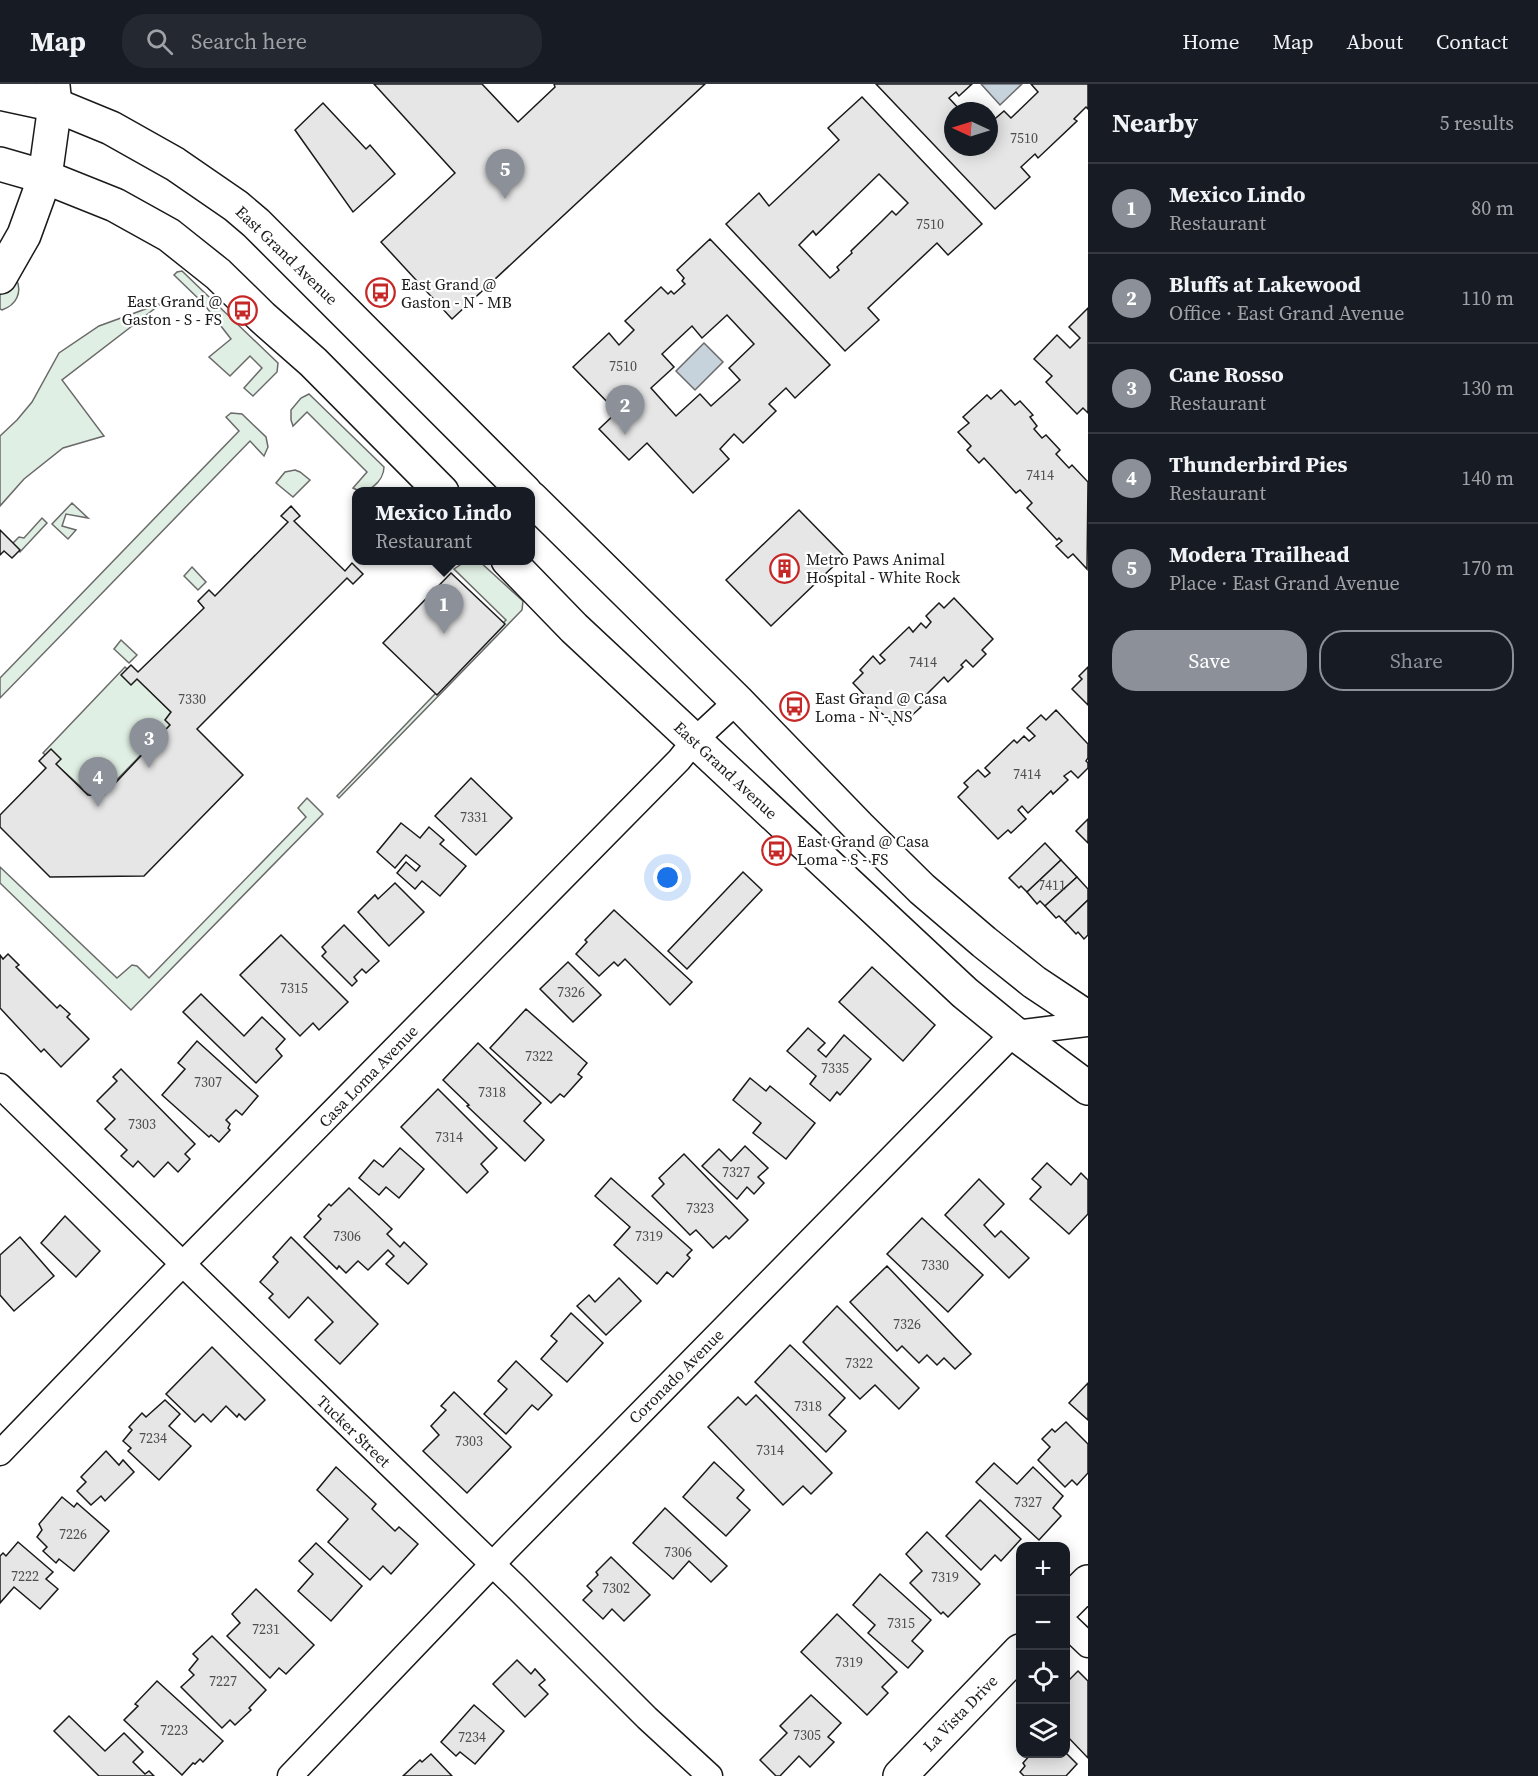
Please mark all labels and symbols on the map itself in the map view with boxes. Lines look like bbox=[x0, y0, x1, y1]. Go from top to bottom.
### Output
north arrow bbox=[944, 102, 998, 156]
house number: 7510 bbox=[1010, 128, 1038, 148]
pin: 5 bbox=[486, 150, 524, 199]
street label: East Grand Avenue bbox=[231, 200, 343, 310]
house number: 7510 bbox=[916, 214, 944, 234]
place label: East Grand @ Gaston - N - MB bbox=[401, 273, 512, 313]
bus stop icon: East Grand @ Gaston - N - MB bbox=[364, 277, 396, 309]
place label: East Grand @ Gaston - S - FS bbox=[122, 290, 222, 330]
bus stop icon: East Grand @ Gaston - S - FS bbox=[227, 294, 259, 326]
house number: 7510 bbox=[609, 356, 637, 376]
pin: 2 bbox=[606, 386, 644, 435]
house number: 7414 bbox=[1026, 465, 1054, 485]
place label: Metro Paws Animal Hospital - White Rock bbox=[806, 548, 961, 588]
building icon: Metro Paws Animal Hospital - White Rock bbox=[769, 552, 801, 584]
pin: 1 bbox=[424, 584, 464, 634]
house number: 7414 bbox=[909, 652, 937, 672]
place label: East Grand @ Casa Loma - N - NS bbox=[815, 687, 948, 727]
house number: 7330 bbox=[178, 689, 206, 709]
bus stop icon: East Grand @ Casa Loma - N - NS bbox=[778, 691, 810, 723]
street label: East Grand Avenue bbox=[669, 716, 783, 824]
pin: 3 bbox=[130, 718, 168, 768]
pin: 4 bbox=[78, 758, 118, 807]
house number: 7414 bbox=[1013, 764, 1041, 784]
house number: 7331 bbox=[460, 807, 488, 827]
place label: East Grand @ Casa Loma - S - FS bbox=[797, 830, 930, 870]
bus stop icon: East Grand @ Casa Loma - S - FS bbox=[760, 834, 792, 866]
your location bbox=[653, 863, 682, 892]
house number: 7411 bbox=[1038, 875, 1066, 895]
house number: 7315 bbox=[280, 978, 308, 998]
house number: 7326 bbox=[557, 982, 585, 1002]
street label: Casa Loma Avenue bbox=[313, 1020, 423, 1132]
house number: 7322 bbox=[525, 1046, 553, 1066]
house number: 7335 bbox=[821, 1058, 849, 1078]
house number: 7307 bbox=[194, 1072, 222, 1092]
house number: 7318 bbox=[478, 1082, 506, 1102]
house number: 7303 bbox=[128, 1114, 156, 1134]
house number: 7314 bbox=[435, 1127, 463, 1147]
house number: 7327 bbox=[722, 1162, 750, 1182]
house number: 7323 bbox=[686, 1198, 714, 1218]
house number: 7306 bbox=[333, 1226, 361, 1246]
house number: 7319 bbox=[635, 1226, 663, 1246]
house number: 7330 bbox=[921, 1255, 949, 1275]
house number: 7326 bbox=[893, 1314, 921, 1334]
street label: Coronado Avenue bbox=[624, 1324, 728, 1428]
house number: 7322 bbox=[845, 1353, 873, 1373]
street label: Tucker Street bbox=[312, 1390, 396, 1472]
house number: 7318 bbox=[794, 1396, 822, 1416]
house number: 7234 bbox=[139, 1428, 167, 1448]
house number: 7303 bbox=[455, 1431, 483, 1451]
house number: 7314 bbox=[756, 1440, 784, 1460]
house number: 7327 bbox=[1014, 1492, 1042, 1512]
house number: 7226 bbox=[59, 1524, 87, 1544]
house number: 7306 bbox=[664, 1542, 692, 1562]
house number: 7222 bbox=[11, 1566, 39, 1586]
house number: 7319 bbox=[931, 1567, 959, 1587]
house number: 7302 bbox=[602, 1578, 630, 1598]
house number: 7315 bbox=[887, 1613, 915, 1633]
house number: 7231 bbox=[252, 1619, 280, 1639]
house number: 7319 bbox=[835, 1652, 863, 1672]
street label: La Vista Drive bbox=[918, 1670, 1002, 1756]
house number: 7227 bbox=[209, 1671, 237, 1691]
house number: 7223 bbox=[160, 1720, 188, 1740]
house number: 7305 bbox=[793, 1725, 821, 1745]
house number: 7234 bbox=[458, 1727, 486, 1747]

